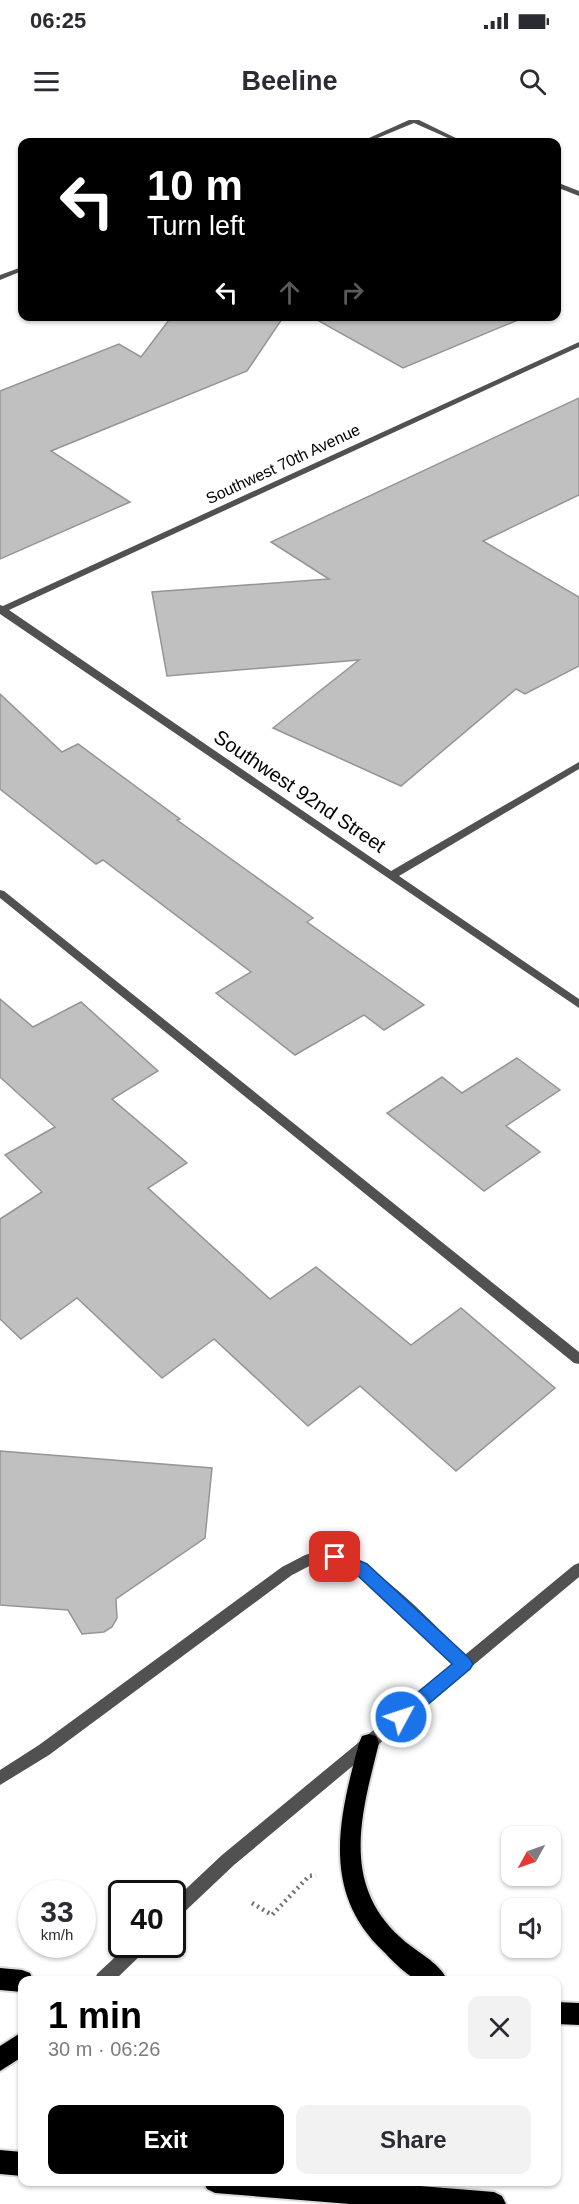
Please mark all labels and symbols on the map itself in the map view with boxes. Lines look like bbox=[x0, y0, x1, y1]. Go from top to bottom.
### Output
street label: Southwest 70th Avenue bbox=[203, 421, 363, 507]
street label: Southwest 92nd Street bbox=[210, 725, 390, 857]
pin bbox=[309, 1531, 360, 1582]
position arrow bbox=[369, 1685, 433, 1749]
north arrow bbox=[501, 1826, 561, 1886]
speed limit sign: 40 bbox=[108, 1880, 186, 1958]

